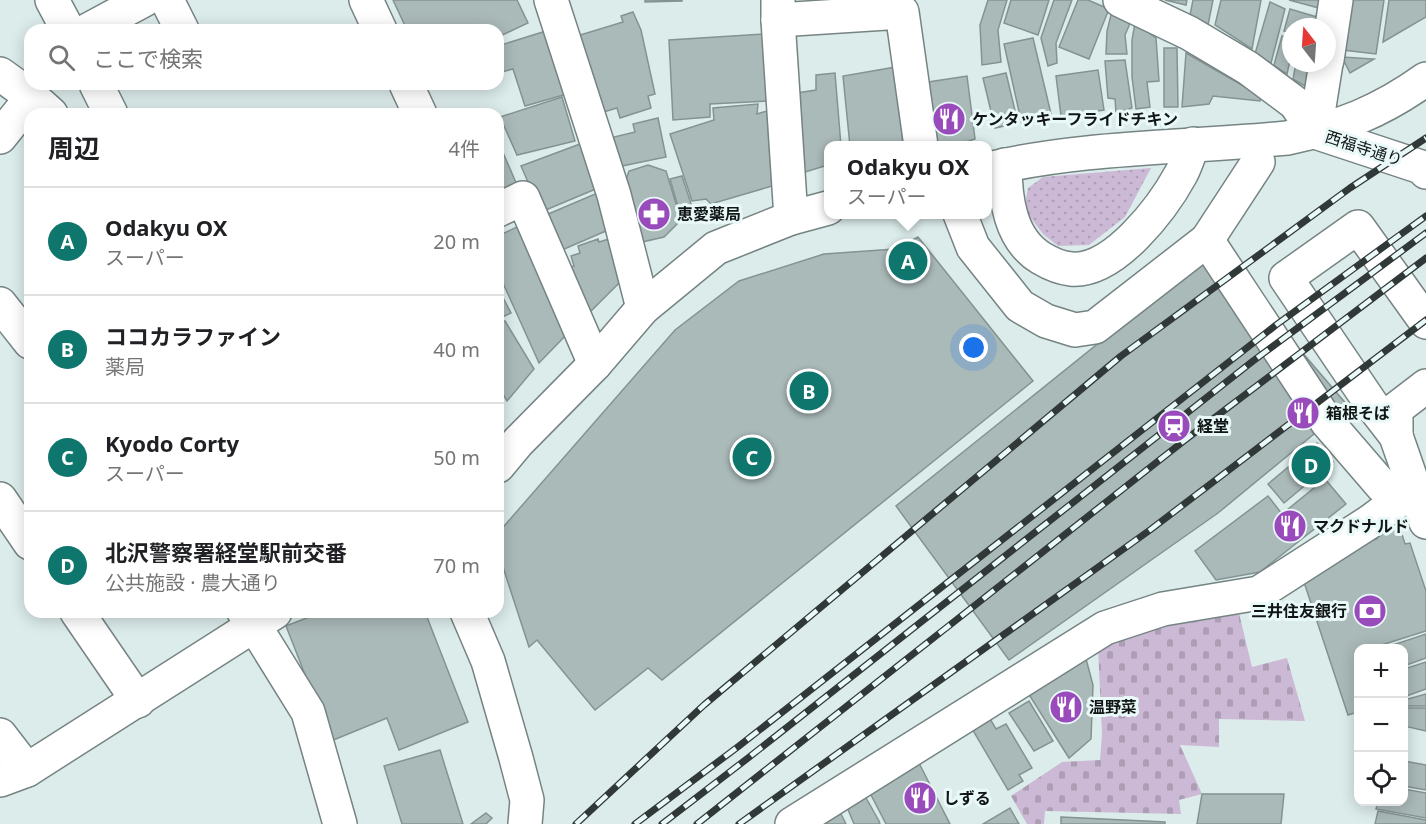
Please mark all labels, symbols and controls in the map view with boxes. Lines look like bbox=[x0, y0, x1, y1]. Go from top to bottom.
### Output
north arrow bbox=[1282, 18, 1336, 72]
search box bbox=[24, 24, 504, 90]
icon: search bbox=[45, 41, 78, 74]
text: ここで検索 bbox=[93, 43, 203, 73]
restaurant icon: ケンタッキーフライドチキン bbox=[931, 101, 967, 137]
place label: ケンタッキーフライドチキン bbox=[972, 108, 1178, 130]
street label: 西福寺通り bbox=[1323, 125, 1405, 171]
text: 周辺 bbox=[48, 130, 100, 166]
text: 4件 bbox=[449, 135, 480, 162]
popup bbox=[824, 141, 992, 219]
text: Odakyu OX bbox=[847, 151, 969, 181]
text: スーパー bbox=[847, 183, 927, 210]
pharmacy icon: 恵愛薬局 bbox=[636, 196, 672, 232]
place label: 恵愛薬局 bbox=[677, 203, 741, 225]
text: Odakyu OX bbox=[105, 212, 227, 242]
text: A bbox=[61, 228, 74, 255]
text: 20 m bbox=[433, 228, 480, 255]
pin: A bbox=[888, 238, 928, 284]
text: スーパー bbox=[105, 244, 185, 271]
text: ココカラファイン bbox=[105, 321, 281, 351]
your location bbox=[959, 333, 988, 362]
text: B bbox=[61, 336, 74, 363]
text: 40 m bbox=[433, 336, 480, 363]
text: 薬局 bbox=[105, 353, 145, 380]
pin: B bbox=[790, 368, 828, 414]
restaurant icon: 箱根そば bbox=[1285, 395, 1321, 431]
place label: 箱根そば bbox=[1326, 402, 1390, 424]
station icon: 経堂 bbox=[1156, 408, 1192, 444]
place label: 経堂 bbox=[1197, 415, 1229, 437]
text: Kyodo Corty bbox=[105, 428, 239, 458]
pin: C bbox=[732, 434, 771, 480]
pin: D bbox=[1292, 442, 1330, 488]
text: C bbox=[61, 444, 74, 471]
text: 50 m bbox=[433, 444, 480, 471]
text: スーパー bbox=[105, 460, 185, 487]
restaurant icon: マクドナルド bbox=[1272, 508, 1308, 544]
place label: マクドナルド bbox=[1313, 515, 1409, 537]
text: 北沢警察署経堂駅前交番 bbox=[105, 537, 347, 567]
text: D bbox=[60, 552, 75, 579]
text: 70 m bbox=[433, 552, 480, 579]
text: 公共施設 · 農大通り bbox=[105, 569, 281, 596]
bank icon: 三井住友銀行 bbox=[1352, 593, 1388, 629]
place label: 三井住友銀行 bbox=[1251, 600, 1347, 622]
map controls bbox=[1354, 644, 1408, 806]
button: + bbox=[1354, 644, 1408, 698]
restaurant icon: 温野菜 bbox=[1048, 689, 1084, 725]
place label: 温野菜 bbox=[1089, 696, 1137, 718]
button: − bbox=[1354, 698, 1408, 752]
button: locate bbox=[1354, 752, 1408, 806]
restaurant icon: しずる bbox=[902, 780, 938, 816]
place label: しずる bbox=[943, 787, 991, 809]

